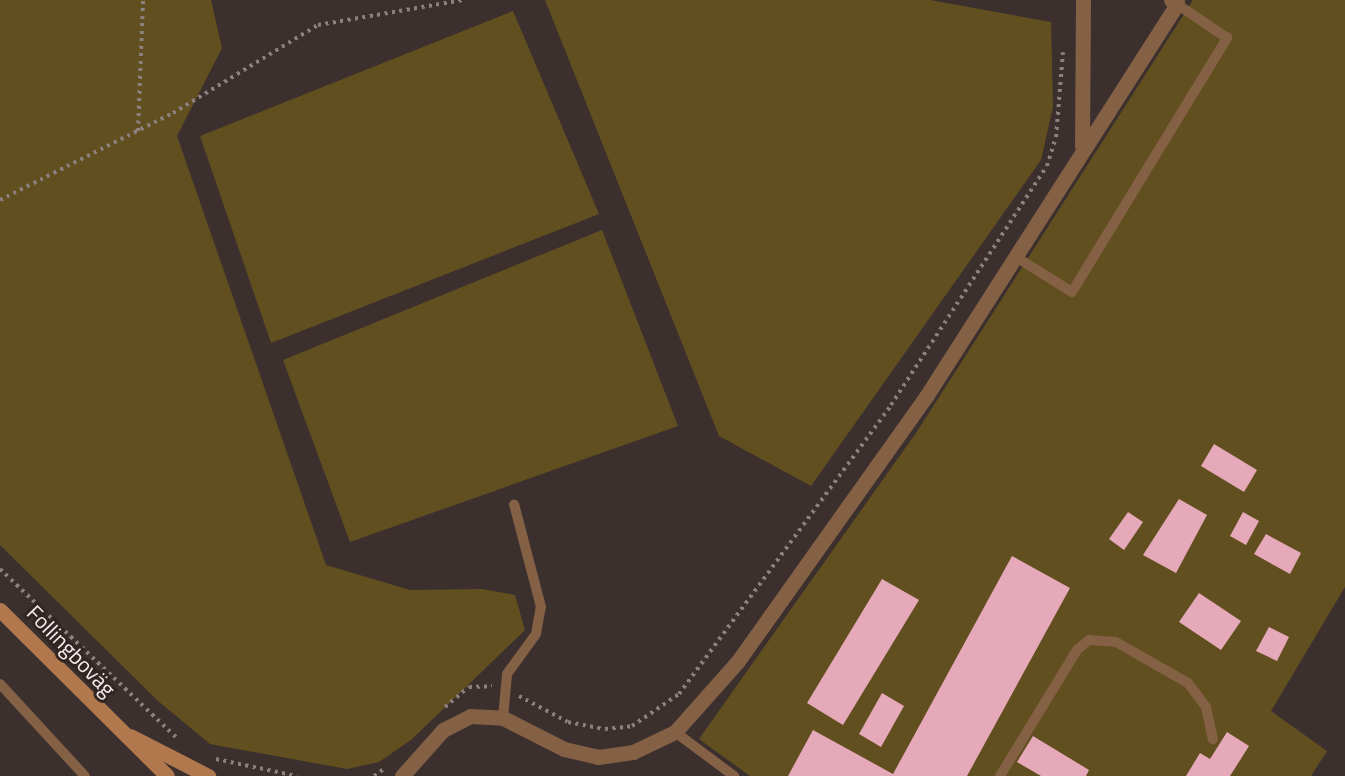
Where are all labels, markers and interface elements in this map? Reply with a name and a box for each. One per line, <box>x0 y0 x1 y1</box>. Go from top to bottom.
street label: Follingboväg <box>21 600 121 702</box>

